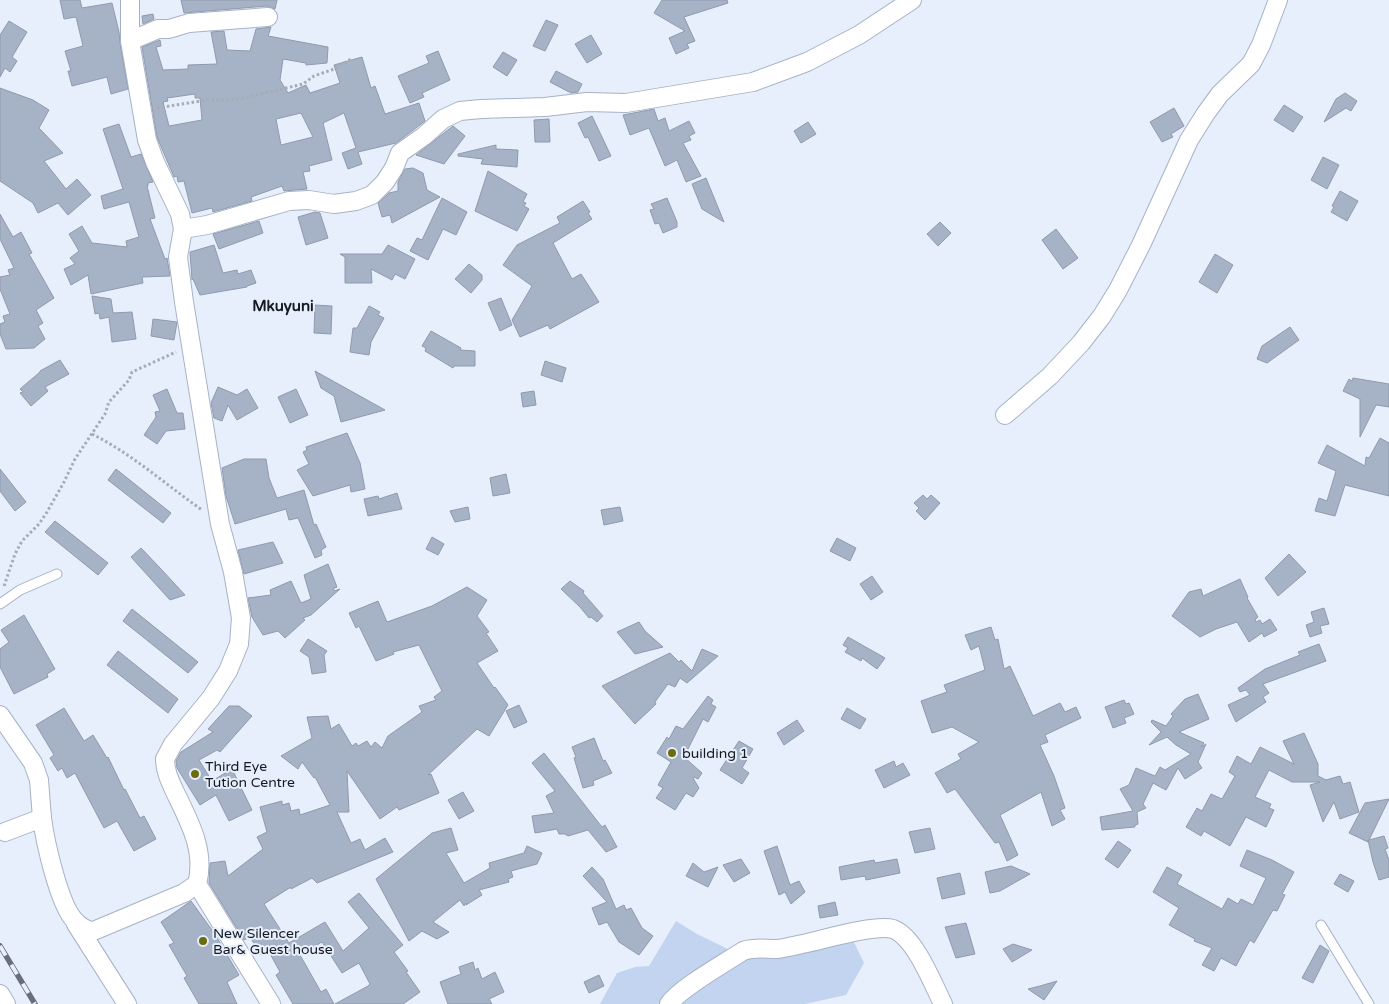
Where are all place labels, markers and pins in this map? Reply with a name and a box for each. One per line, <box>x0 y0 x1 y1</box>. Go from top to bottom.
place label: building 1 <box>682 745 748 762</box>
marker: building 1 <box>666 747 678 759</box>
place label: Third Eye Tution Centre <box>205 758 295 791</box>
marker: Third Eye Tution Centre <box>189 768 201 780</box>
place label: New Silencer Bar& Guest house <box>213 925 333 958</box>
marker: New Silencer Bar& Guest house <box>197 935 209 947</box>

